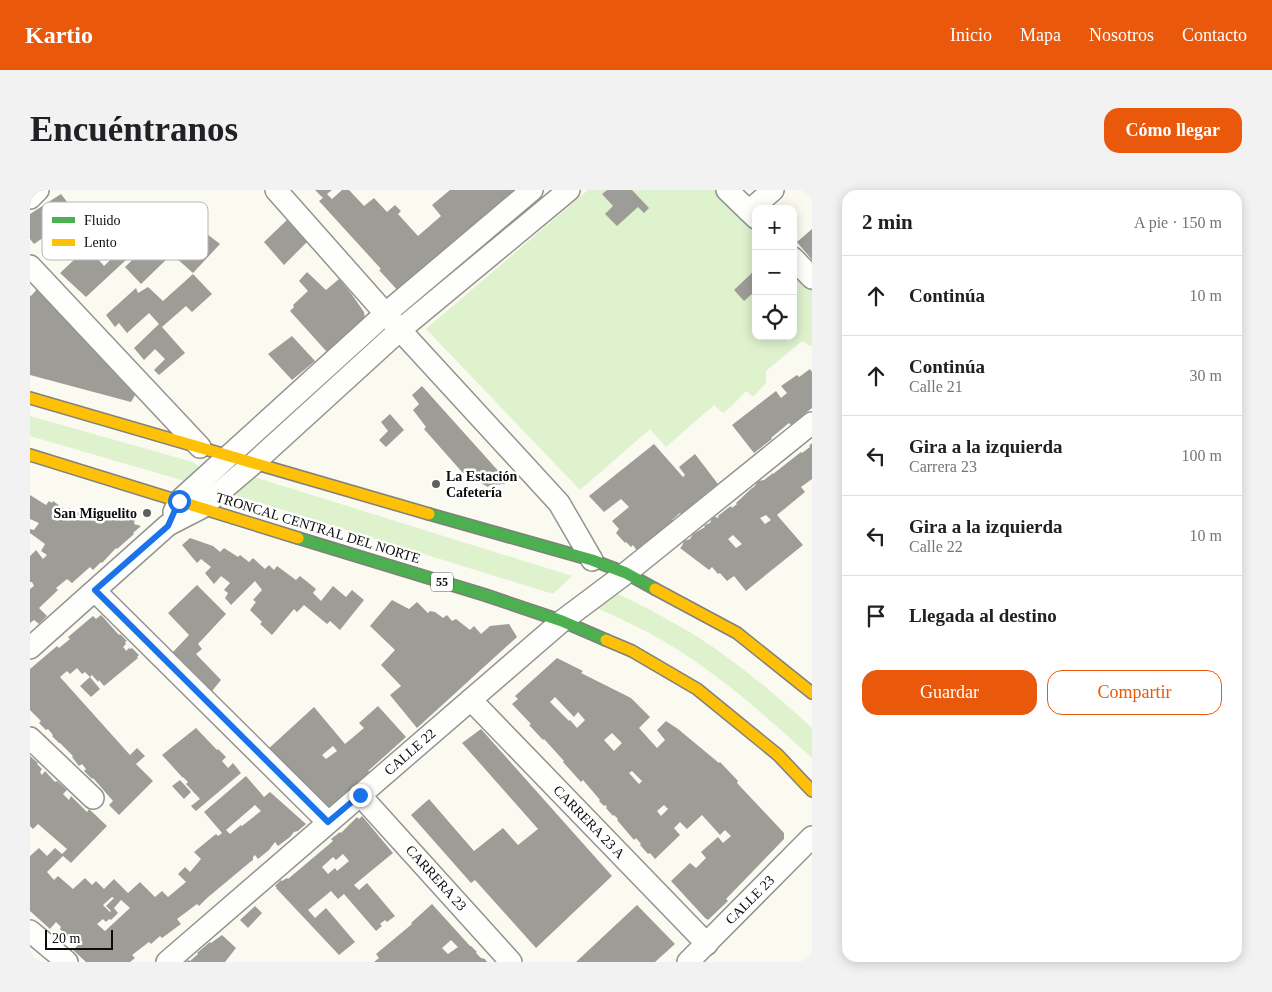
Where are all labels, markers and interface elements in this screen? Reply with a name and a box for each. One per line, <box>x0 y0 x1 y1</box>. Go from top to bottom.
text: Kartio <box>25 22 93 48</box>
text: Inicio <box>950 25 992 45</box>
text: Mapa <box>1020 25 1061 45</box>
text: Nosotros <box>1089 25 1154 45</box>
text: Contacto <box>1182 25 1247 45</box>
button: Cómo llegar <box>1104 108 1242 153</box>
text: Encuéntranos <box>30 110 238 149</box>
legend <box>42 202 208 260</box>
map controls <box>752 205 797 340</box>
button: + <box>752 205 797 250</box>
text: 2 min <box>862 210 913 234</box>
text: Fluido <box>84 213 121 228</box>
text: A pie · 150 m <box>1134 214 1222 231</box>
text: Lento <box>84 235 117 250</box>
button: − <box>752 250 797 295</box>
icon: ahead <box>862 282 890 310</box>
text: Continúa <box>909 285 985 306</box>
text: 10 m <box>1190 287 1222 304</box>
button: locate <box>752 295 797 340</box>
text: Continúa <box>909 356 985 377</box>
icon: ahead <box>862 362 890 390</box>
text: 30 m <box>1190 367 1222 384</box>
text: Calle 21 <box>909 378 963 395</box>
text: Gira a la izquierda <box>909 436 1063 457</box>
icon: left <box>862 442 890 470</box>
text: 100 m <box>1182 447 1222 464</box>
text: Carrera 23 <box>909 458 977 475</box>
place label: La Estación Cafetería <box>446 469 517 500</box>
marker: La Estación Cafetería <box>430 478 442 490</box>
route start <box>168 490 191 513</box>
street label: TRONCAL CENTRAL DEL NORTE <box>214 490 422 566</box>
place label: San Miguelito <box>53 506 137 521</box>
marker: San Miguelito <box>141 507 153 519</box>
text: Gira a la izquierda <box>909 516 1063 537</box>
icon: left <box>862 522 890 550</box>
text: 10 m <box>1190 527 1222 544</box>
text: Calle 22 <box>909 538 963 555</box>
road number: 55 <box>431 572 453 592</box>
icon: arrive <box>862 602 890 630</box>
text: Llegada al destino <box>909 605 1057 626</box>
button: Guardar <box>862 670 1037 715</box>
button: Compartir <box>1047 670 1222 715</box>
street label: CALLE 22 <box>381 726 439 778</box>
street label: CARRERA 23 A <box>550 782 628 862</box>
route end <box>349 784 372 807</box>
street label: CARRERA 23 <box>403 842 469 914</box>
street label: CALLE 23 <box>723 873 777 927</box>
scale bar <box>45 927 112 950</box>
text: 20 m <box>52 931 80 946</box>

